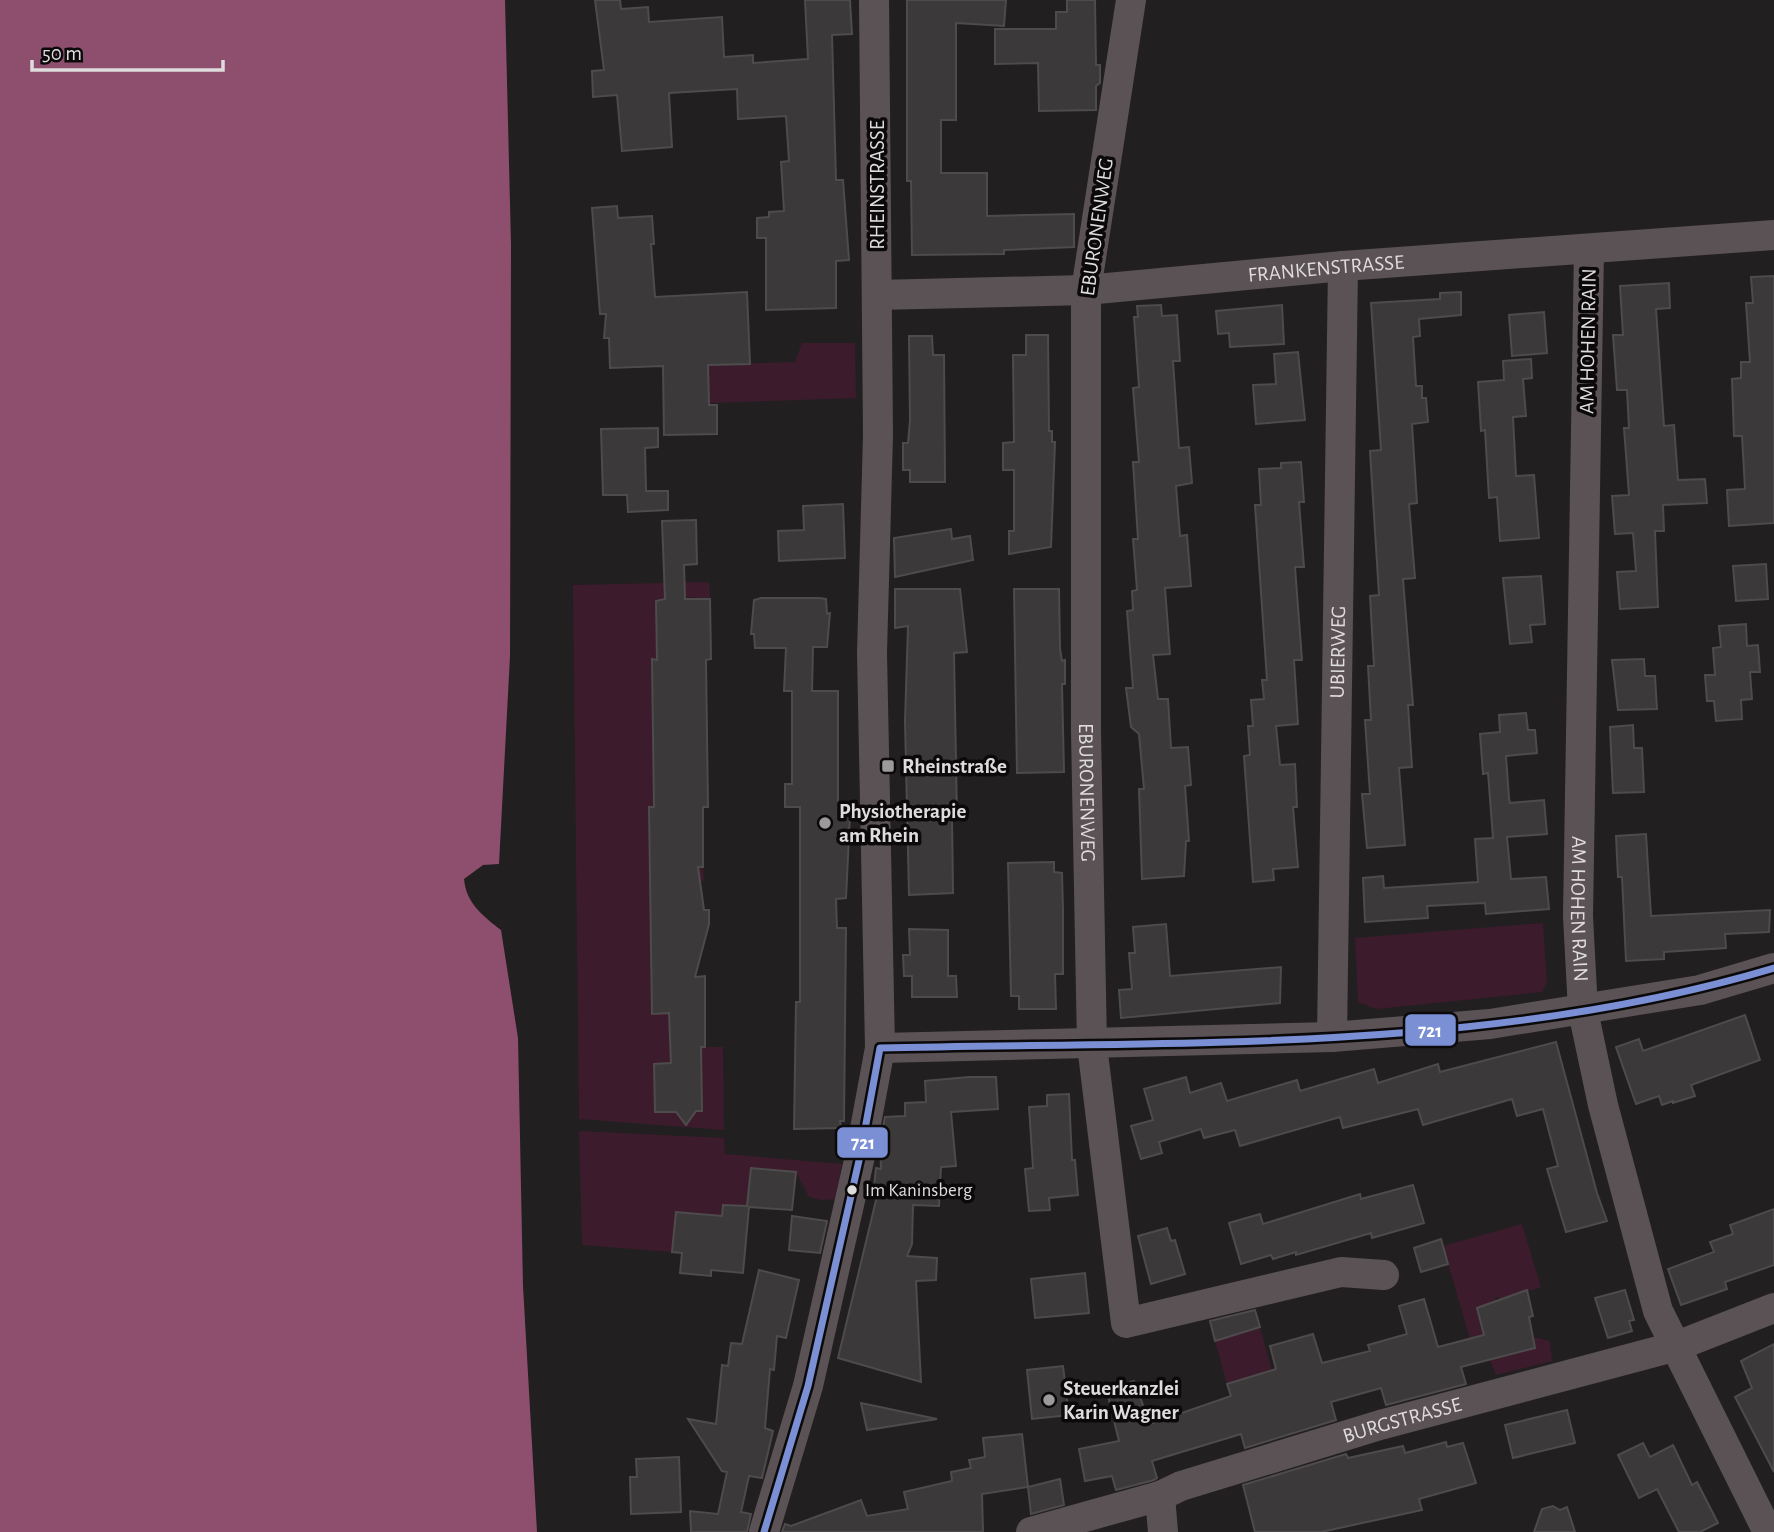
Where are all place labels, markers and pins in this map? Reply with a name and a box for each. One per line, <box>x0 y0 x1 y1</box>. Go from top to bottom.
place label: Rheinstraße <box>902 756 1007 777</box>
marker: Rheinstraße <box>880 758 896 774</box>
place label: Physiotherapie am Rhein <box>839 801 967 846</box>
marker: Physiotherapie am Rhein <box>817 815 833 831</box>
place label: Im Kaninsberg <box>865 1181 973 1200</box>
marker: Im Kaninsberg <box>845 1183 859 1197</box>
place label: Steuerkanzlei Karin Wagner <box>1063 1378 1179 1423</box>
marker: Steuerkanzlei Karin Wagner <box>1041 1392 1057 1408</box>

